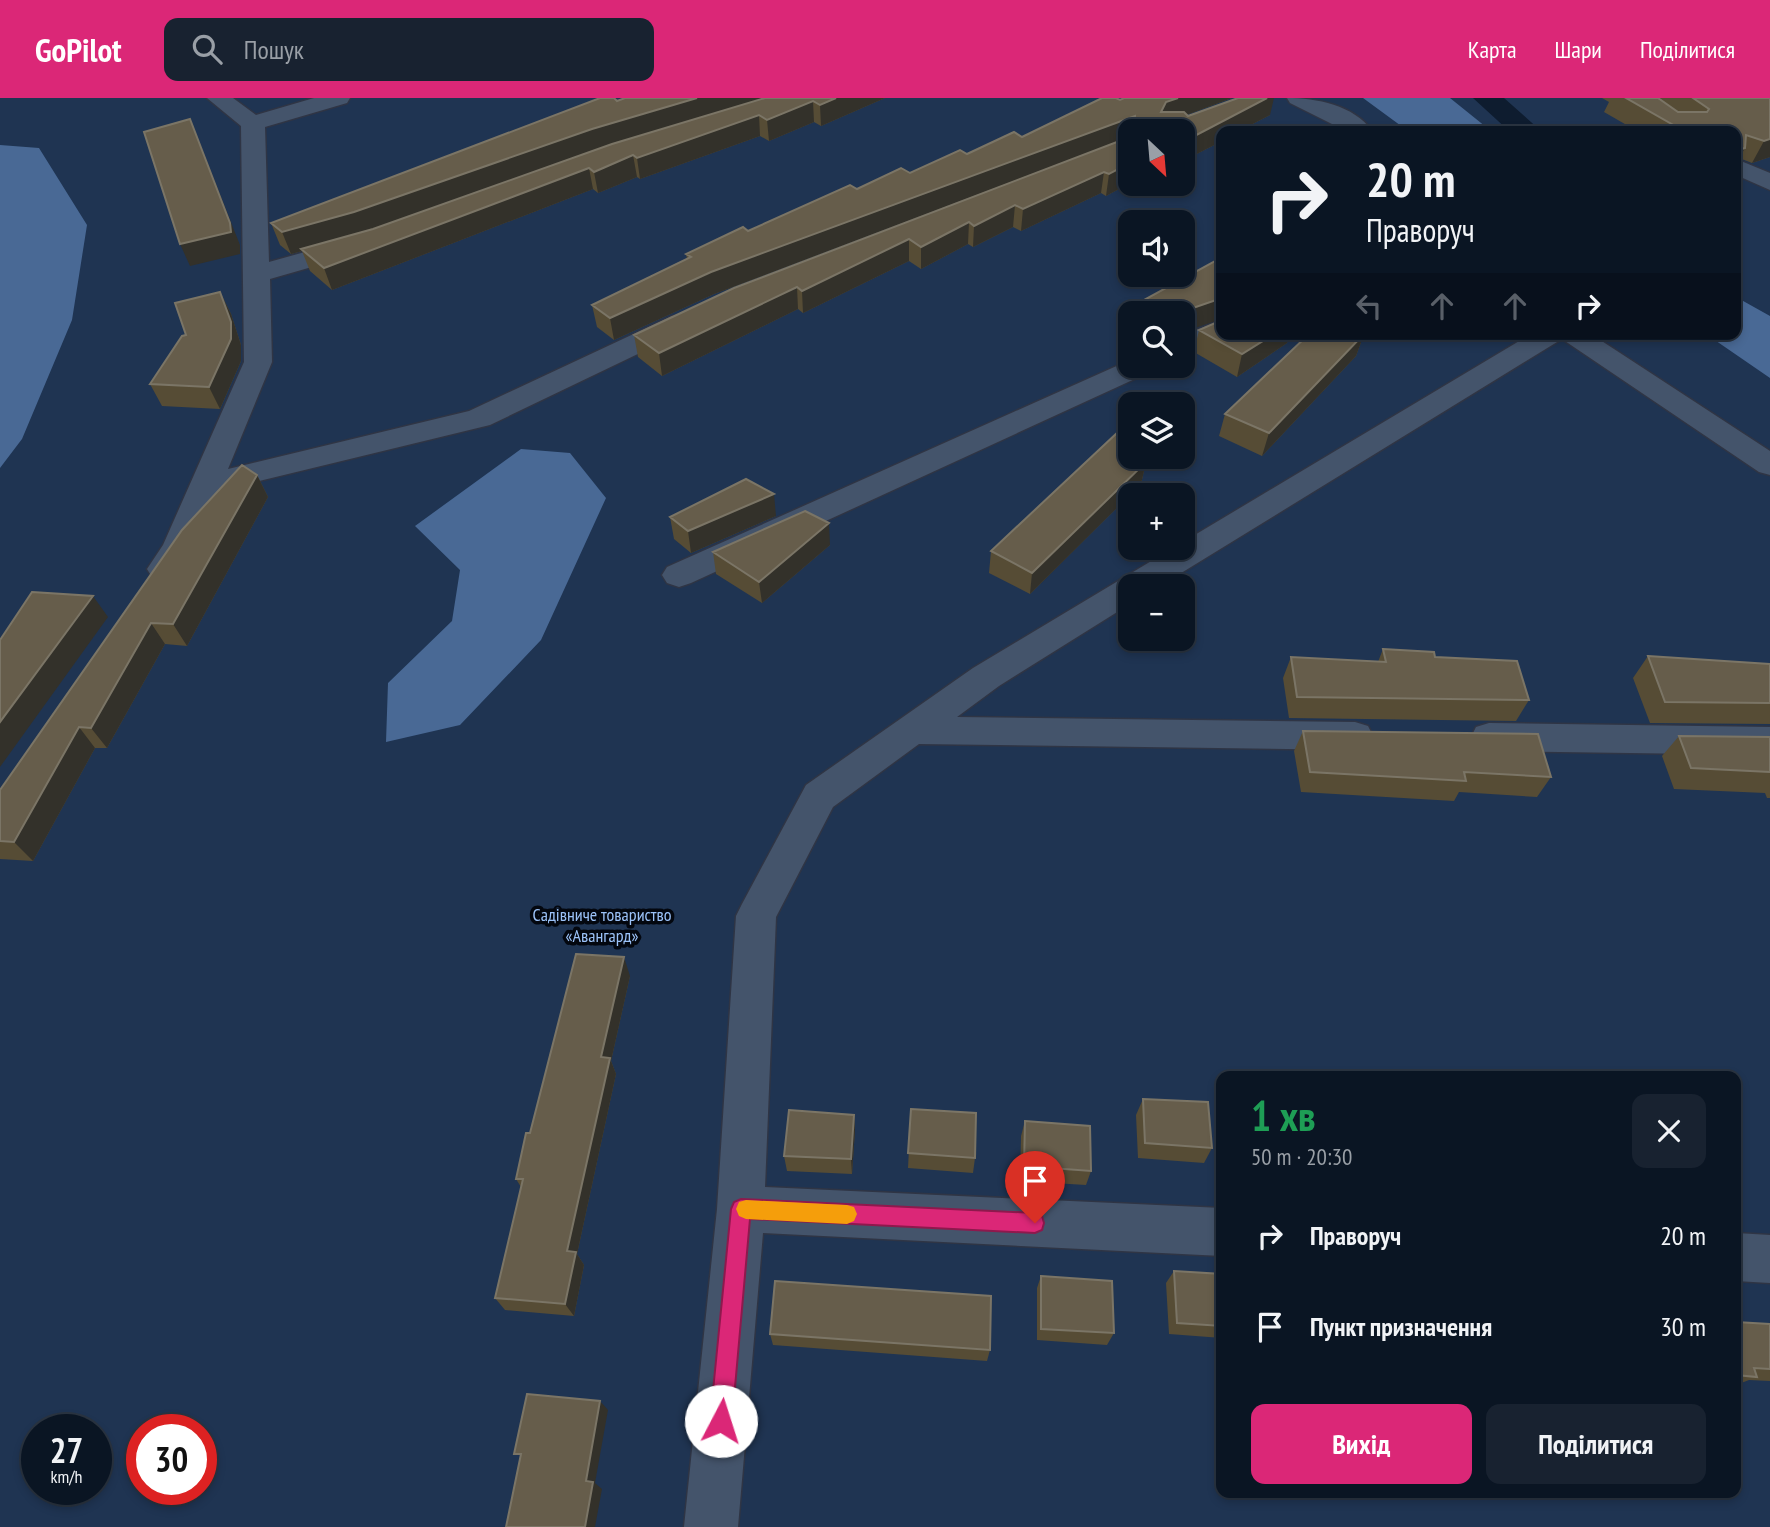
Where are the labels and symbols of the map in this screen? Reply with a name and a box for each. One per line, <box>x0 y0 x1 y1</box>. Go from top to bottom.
north arrow <box>1118 119 1195 196</box>
park label: Садівниче товариство «Авангард» <box>532 903 672 947</box>
pin <box>1005 1151 1065 1223</box>
position arrow <box>684 1384 758 1458</box>
speed limit sign: 30 <box>126 1414 217 1505</box>

